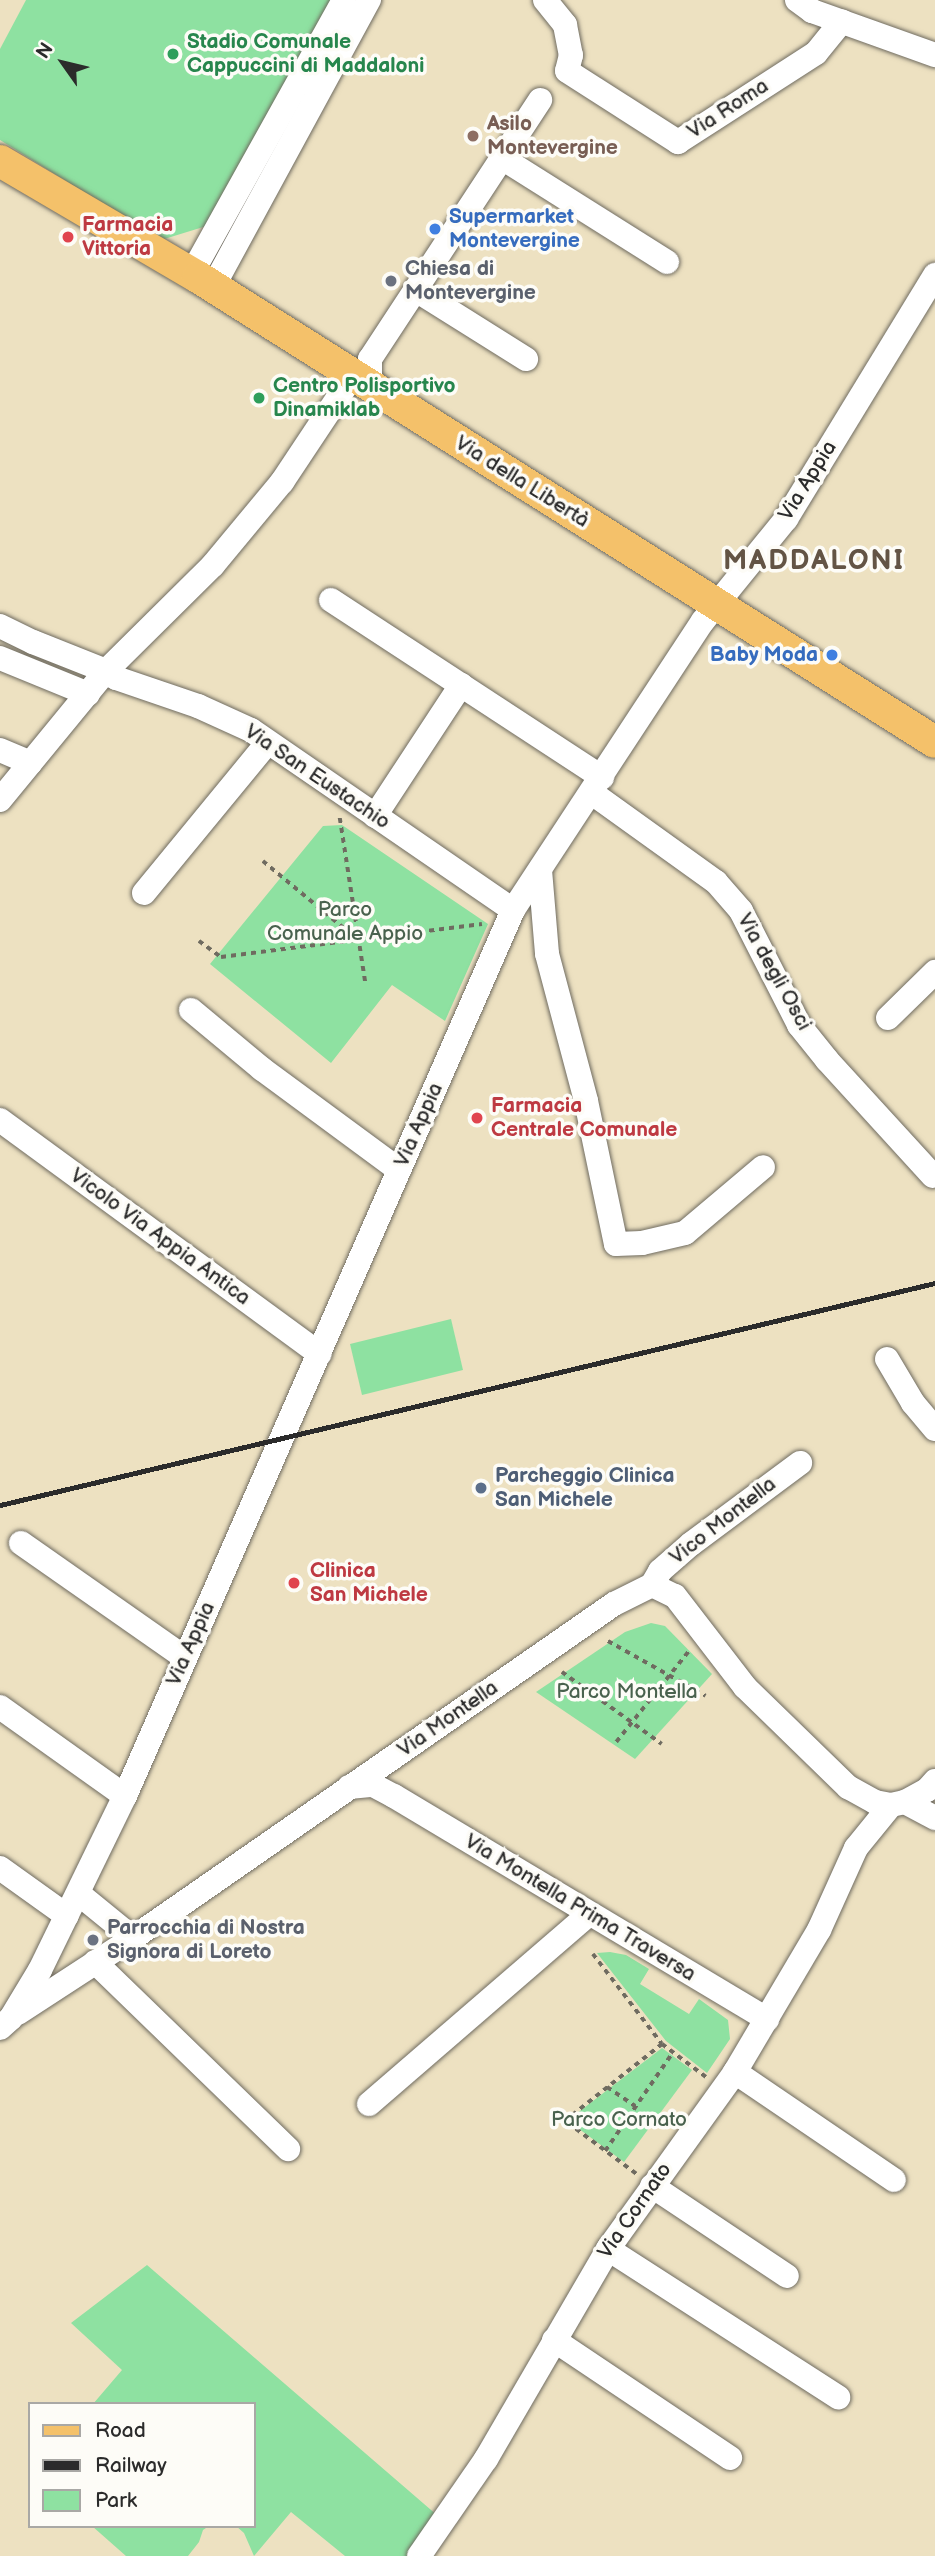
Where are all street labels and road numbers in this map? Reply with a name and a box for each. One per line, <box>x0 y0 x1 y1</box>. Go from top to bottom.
street label: Via Roma <box>683 73 773 145</box>
street label: Via della Libertà <box>450 431 594 533</box>
street label: Via Appia <box>774 436 842 526</box>
street label: Via San Eustachio <box>239 719 395 835</box>
street label: Via degli Osci <box>732 909 816 1035</box>
street label: Via Appia <box>389 1079 449 1171</box>
street label: Vicolo Via Appia Antica <box>65 1163 255 1311</box>
street label: Vico Montella <box>665 1472 781 1570</box>
street label: Via Appia <box>161 1598 221 1690</box>
street label: Via Montella <box>393 1675 503 1763</box>
street label: Via Montella Prima Traversa <box>460 1829 700 1987</box>
street label: Via Cornato <box>593 2158 677 2264</box>

